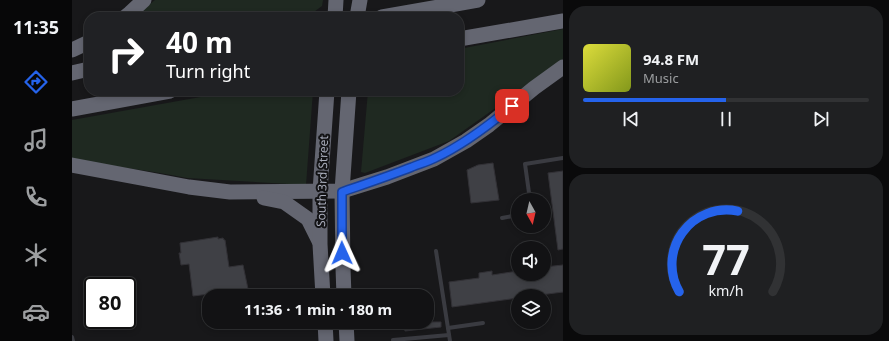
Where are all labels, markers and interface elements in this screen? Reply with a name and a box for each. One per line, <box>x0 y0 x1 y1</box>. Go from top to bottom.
text: 11:35 <box>13 15 59 39</box>
text: 40 m <box>166 23 233 61</box>
icon: right <box>100 28 152 80</box>
text: 94.8 FM <box>643 49 699 69</box>
text: Turn right <box>166 59 250 83</box>
icon: directions <box>22 68 50 96</box>
text: Music <box>643 69 679 87</box>
pin <box>495 89 529 123</box>
icon: arrive <box>501 95 523 117</box>
icon: previous <box>620 108 642 130</box>
icon: pause <box>715 108 737 130</box>
icon: next <box>810 108 832 130</box>
icon: music <box>22 126 50 154</box>
street label: South 3rd Street <box>312 134 332 227</box>
icon: phone <box>22 183 50 211</box>
north arrow <box>511 193 551 233</box>
map controls <box>511 193 551 329</box>
text: 77 <box>702 231 750 287</box>
position arrow <box>321 232 363 274</box>
icon: climate <box>22 241 50 269</box>
button: sound <box>511 241 551 281</box>
speed limit sign: 80 <box>84 277 136 329</box>
text: km/h <box>708 281 744 300</box>
button: layers <box>511 289 551 329</box>
icon: car <box>22 298 50 326</box>
text: 11:36 · 1 min · 180 m <box>244 299 392 319</box>

